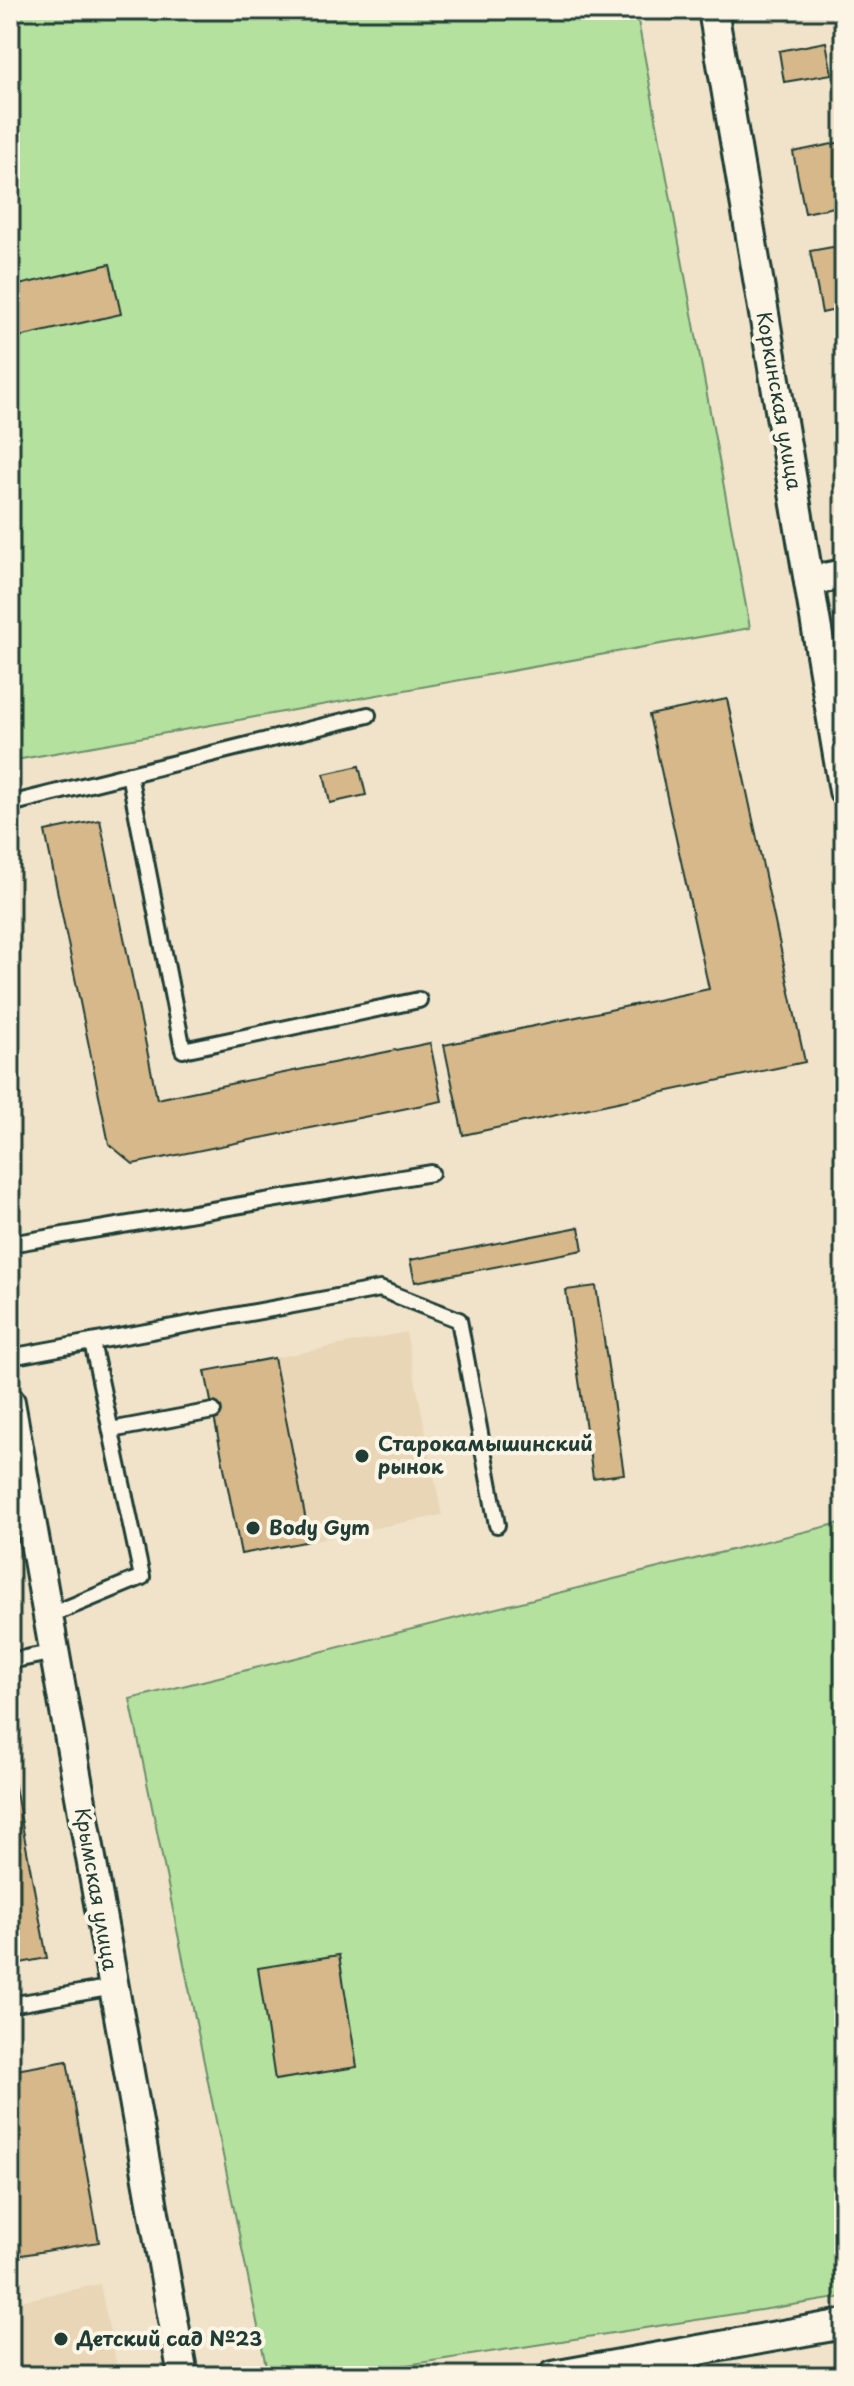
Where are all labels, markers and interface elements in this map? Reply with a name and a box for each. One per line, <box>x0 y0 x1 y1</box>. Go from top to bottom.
street label: Коркинская улица <box>750 309 811 493</box>
place label: Старокамышинский рынок <box>378 1428 593 1481</box>
marker: Старокамышинский рынок <box>353 1447 371 1465</box>
place label: Body Gym <box>269 1512 370 1542</box>
marker: Body Gym <box>244 1519 262 1537</box>
street label: Крымская улица <box>68 1805 126 1973</box>
place label: Детский сад №23 <box>76 2323 262 2353</box>
marker: Детский сад №23 <box>52 2330 70 2348</box>

